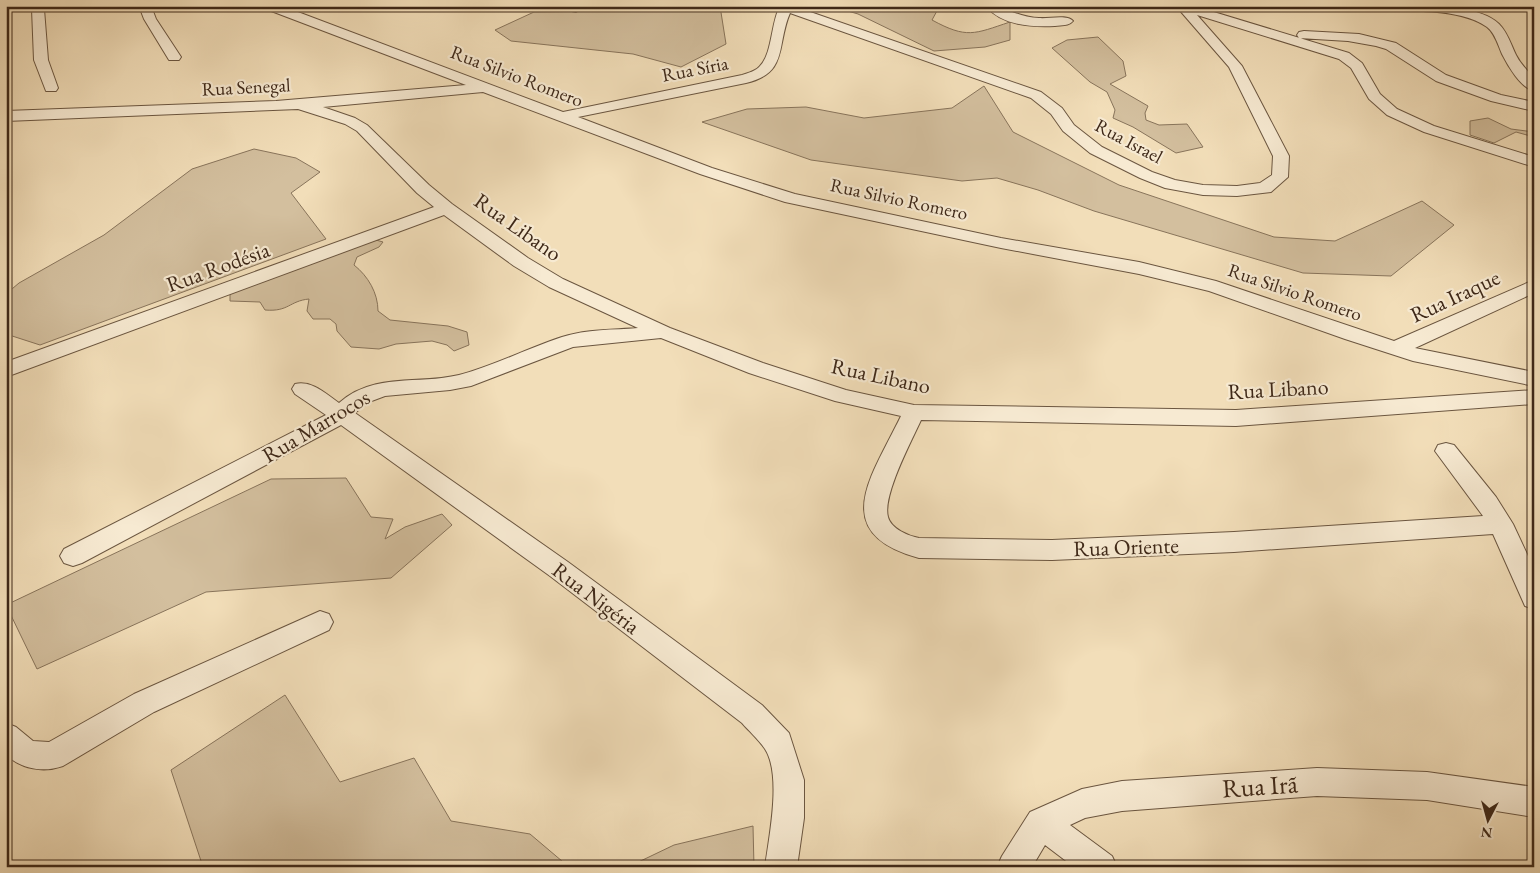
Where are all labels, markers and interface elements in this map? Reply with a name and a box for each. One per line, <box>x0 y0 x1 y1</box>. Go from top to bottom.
street label: Rua Silvio Romero <box>447 39 587 113</box>
street label: Rua Síria <box>660 50 731 88</box>
street label: Rua Senegal <box>201 72 292 102</box>
street label: Rua Israel <box>1091 113 1168 169</box>
street label: Rua Silvio Romero <box>828 172 970 226</box>
street label: Rua Libano <box>468 186 568 268</box>
street label: Rua Rodésia <box>162 235 274 299</box>
street label: Rua Silvio Romero <box>1225 257 1365 327</box>
street label: Rua Iraque <box>1405 262 1505 329</box>
street label: Rua Libano <box>829 351 933 401</box>
street label: Rua Libano <box>1227 372 1329 406</box>
street label: Rua Marrocos <box>257 382 375 470</box>
street label: Rua Oriente <box>1073 531 1180 563</box>
street label: Rua Nigéria <box>546 555 646 641</box>
street label: Rua Irã <box>1221 766 1300 806</box>
north arrow <box>1462 796 1512 846</box>
text: N <box>1479 823 1493 842</box>

